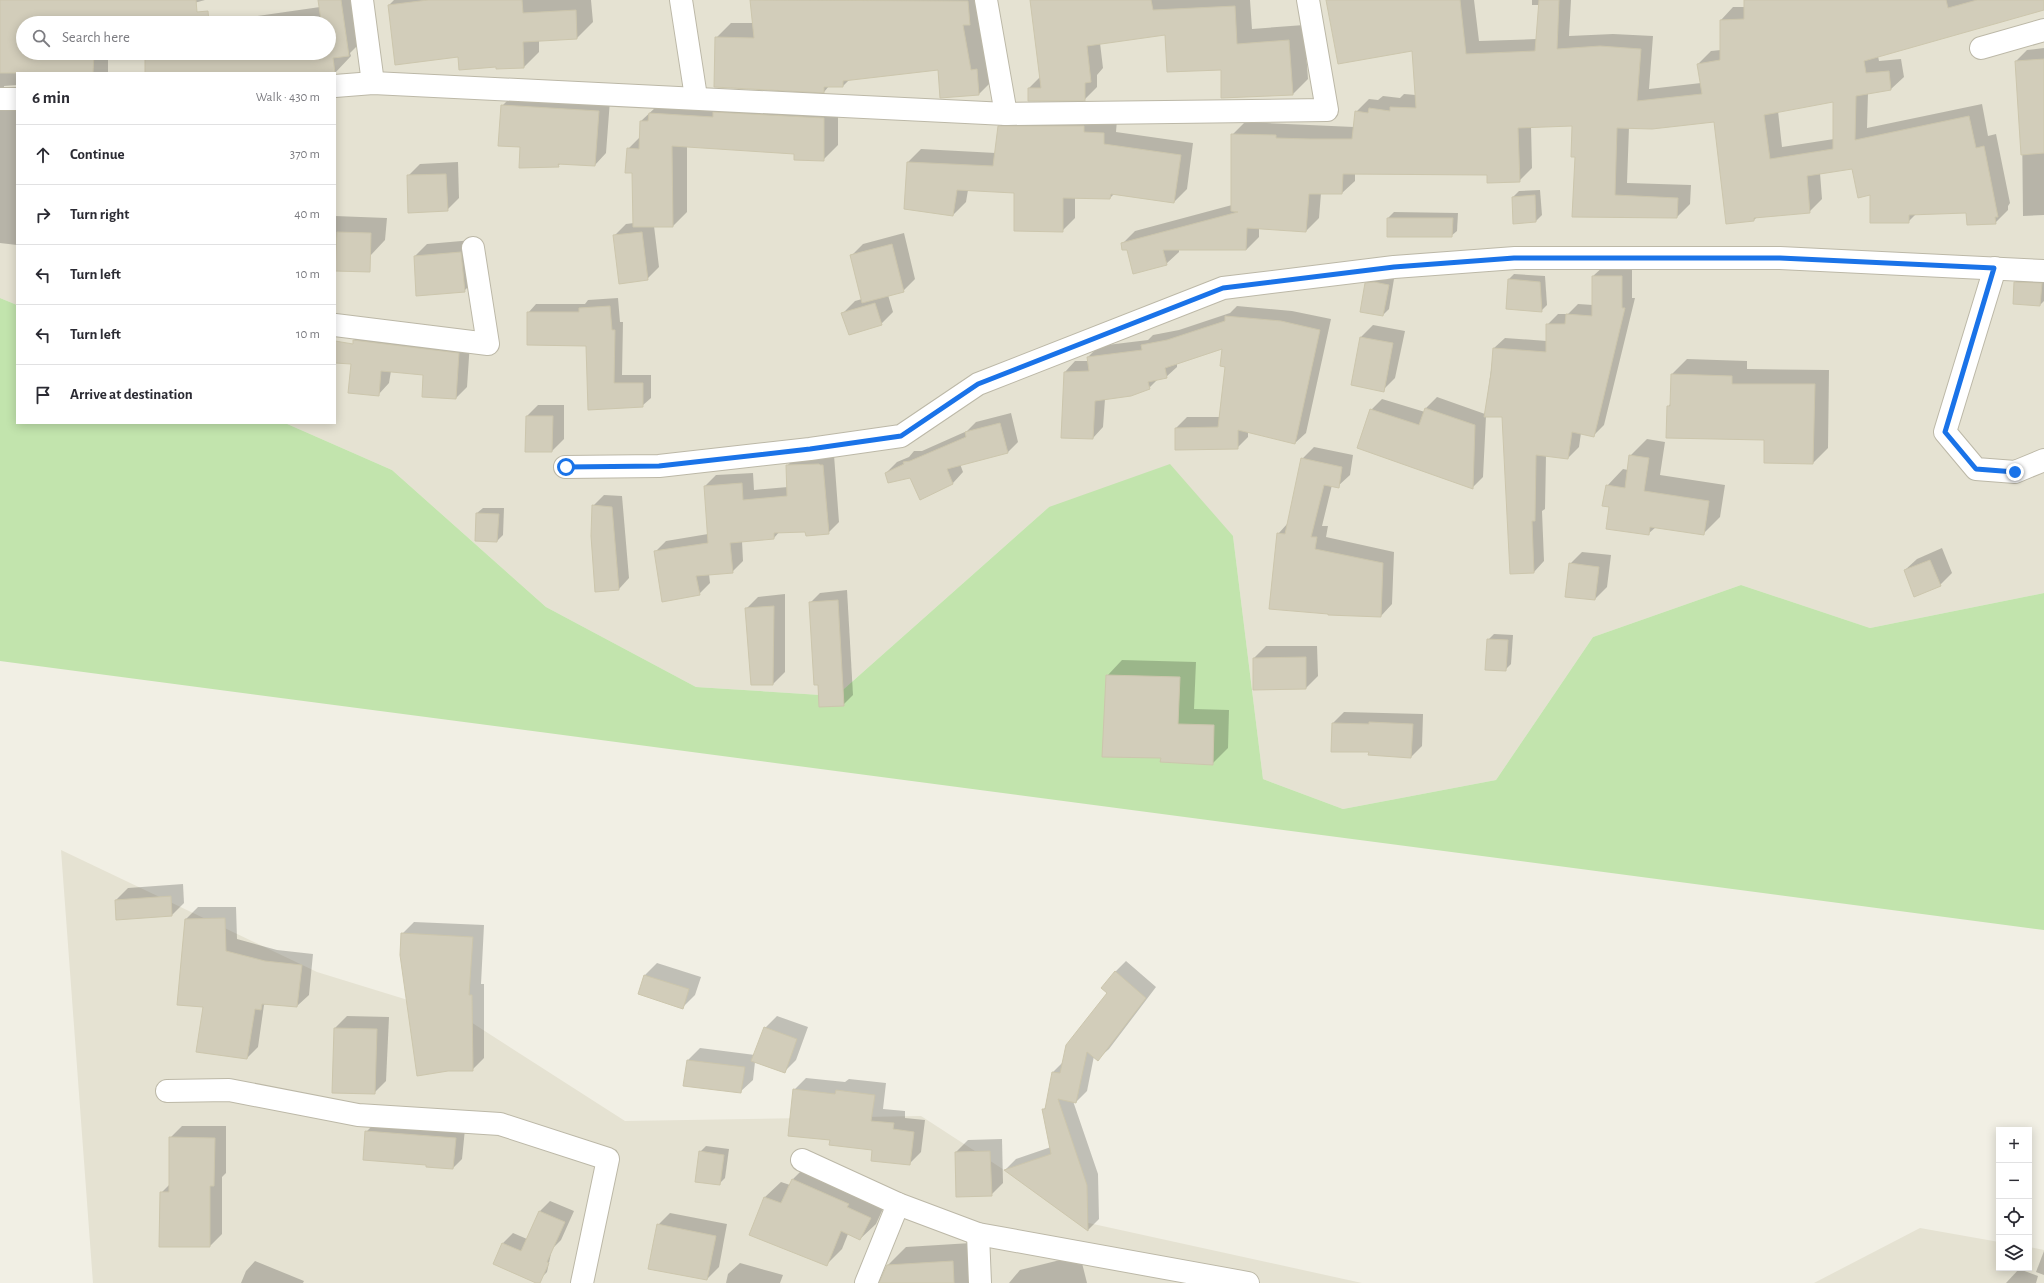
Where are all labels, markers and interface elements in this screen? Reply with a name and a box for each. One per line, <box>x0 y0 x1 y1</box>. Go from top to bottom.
search box <box>16 16 336 60</box>
icon: search <box>30 27 52 49</box>
text: Search here <box>62 30 130 45</box>
text: 6 min <box>32 89 70 106</box>
text: Walk · 430 m <box>256 91 320 104</box>
icon: ahead <box>32 144 54 166</box>
text: Continue <box>70 147 125 162</box>
text: 370 m <box>290 148 320 161</box>
icon: right <box>32 204 54 226</box>
text: Turn right <box>70 207 129 222</box>
text: 40 m <box>294 208 320 221</box>
icon: left <box>32 264 54 286</box>
text: Turn left <box>70 267 121 282</box>
text: 10 m <box>296 268 320 281</box>
icon: left <box>32 324 54 346</box>
text: Turn left <box>70 327 121 342</box>
text: 10 m <box>296 328 320 341</box>
icon: arrive <box>32 384 54 406</box>
text: Arrive at destination <box>70 387 193 402</box>
route start <box>557 458 575 476</box>
route end <box>2006 463 2024 481</box>
map controls <box>1996 1127 2032 1271</box>
button: + <box>1996 1127 2032 1163</box>
button: − <box>1996 1163 2032 1199</box>
button: locate <box>1996 1199 2032 1235</box>
button: layers <box>1996 1235 2032 1271</box>

